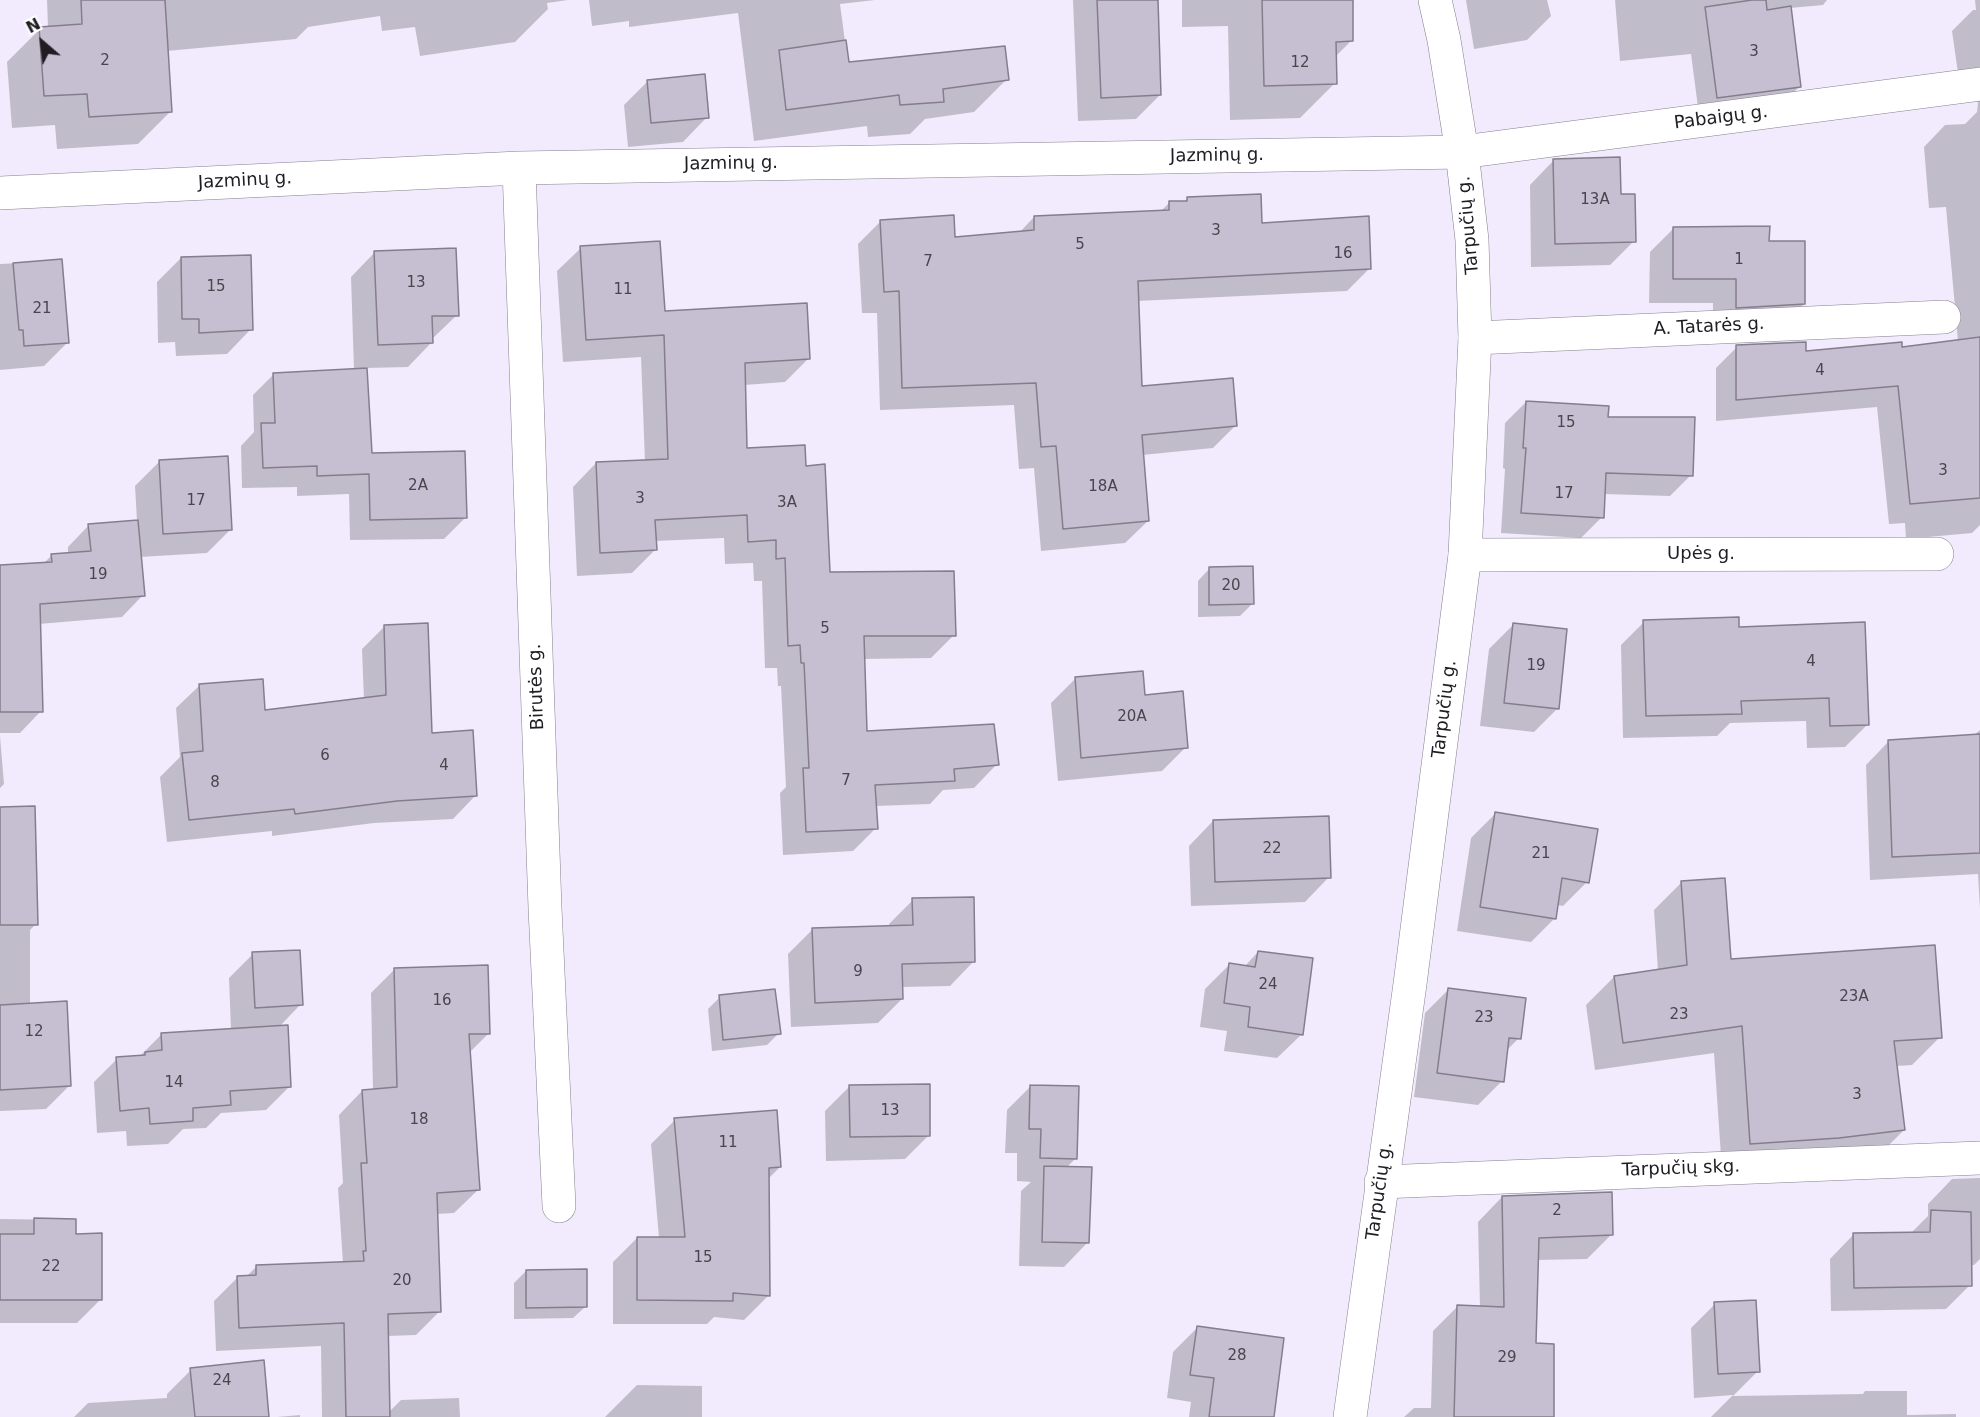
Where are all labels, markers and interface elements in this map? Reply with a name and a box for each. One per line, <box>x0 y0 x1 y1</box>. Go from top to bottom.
north arrow <box>12 12 72 72</box>
text: N <box>23 14 44 37</box>
house number: 3 <box>1749 43 1759 61</box>
house number: 2 <box>100 52 110 70</box>
house number: 12 <box>1290 54 1310 72</box>
street label: Pabaigų g. <box>1673 102 1769 134</box>
street label: Jazminų g. <box>1170 144 1264 168</box>
street label: Jazminų g. <box>684 152 778 176</box>
street label: Jazminų g. <box>197 168 293 194</box>
street label: Tarpučių g. <box>1454 175 1484 275</box>
house number: 13A <box>1580 191 1610 209</box>
house number: 3 <box>1211 222 1221 240</box>
house number: 5 <box>1075 236 1085 254</box>
house number: 16 <box>1333 245 1353 263</box>
house number: 1 <box>1734 251 1744 269</box>
house number: 7 <box>923 253 933 271</box>
house number: 13 <box>406 274 426 292</box>
house number: 15 <box>206 278 226 296</box>
house number: 11 <box>613 281 633 299</box>
house number: 21 <box>32 300 52 318</box>
street label: A. Tatarės g. <box>1653 313 1765 341</box>
house number: 4 <box>1815 362 1825 380</box>
house number: 15 <box>1556 414 1576 432</box>
house number: 3 <box>1938 462 1948 480</box>
house number: 2A <box>408 477 428 495</box>
house number: 18A <box>1088 478 1118 496</box>
house number: 17 <box>1554 485 1574 503</box>
house number: 3 <box>635 490 645 508</box>
house number: 17 <box>186 492 206 510</box>
house number: 3A <box>777 494 797 512</box>
street label: Upės g. <box>1667 543 1735 565</box>
house number: 19 <box>88 566 108 584</box>
house number: 20 <box>1221 577 1241 595</box>
house number: 5 <box>820 620 830 638</box>
street label: Birutės g. <box>525 643 549 731</box>
house number: 4 <box>1806 653 1816 671</box>
house number: 19 <box>1526 657 1546 675</box>
street label: Tarpučių g. <box>1428 659 1462 759</box>
house number: 20A <box>1117 708 1147 726</box>
house number: 6 <box>320 747 330 765</box>
house number: 4 <box>439 757 449 775</box>
house number: 7 <box>841 772 851 790</box>
house number: 8 <box>210 774 220 792</box>
house number: 22 <box>1262 840 1282 858</box>
house number: 21 <box>1531 845 1551 863</box>
house number: 9 <box>853 963 863 981</box>
house number: 24 <box>1258 976 1278 994</box>
house number: 23A <box>1839 988 1869 1006</box>
house number: 16 <box>432 992 452 1010</box>
house number: 23 <box>1669 1006 1689 1024</box>
house number: 23 <box>1474 1009 1494 1027</box>
house number: 12 <box>24 1023 44 1041</box>
house number: 14 <box>164 1074 184 1092</box>
house number: 3 <box>1852 1086 1862 1104</box>
house number: 13 <box>880 1102 900 1120</box>
house number: 18 <box>409 1111 429 1129</box>
house number: 11 <box>718 1134 738 1152</box>
street label: Tarpučių g. <box>1362 1141 1398 1241</box>
street label: Tarpučių skg. <box>1622 1156 1740 1182</box>
house number: 2 <box>1552 1202 1562 1220</box>
house number: 15 <box>693 1249 713 1267</box>
house number: 22 <box>41 1258 61 1276</box>
house number: 20 <box>392 1272 412 1290</box>
house number: 28 <box>1227 1347 1247 1365</box>
house number: 29 <box>1497 1349 1517 1367</box>
house number: 24 <box>212 1372 232 1390</box>

